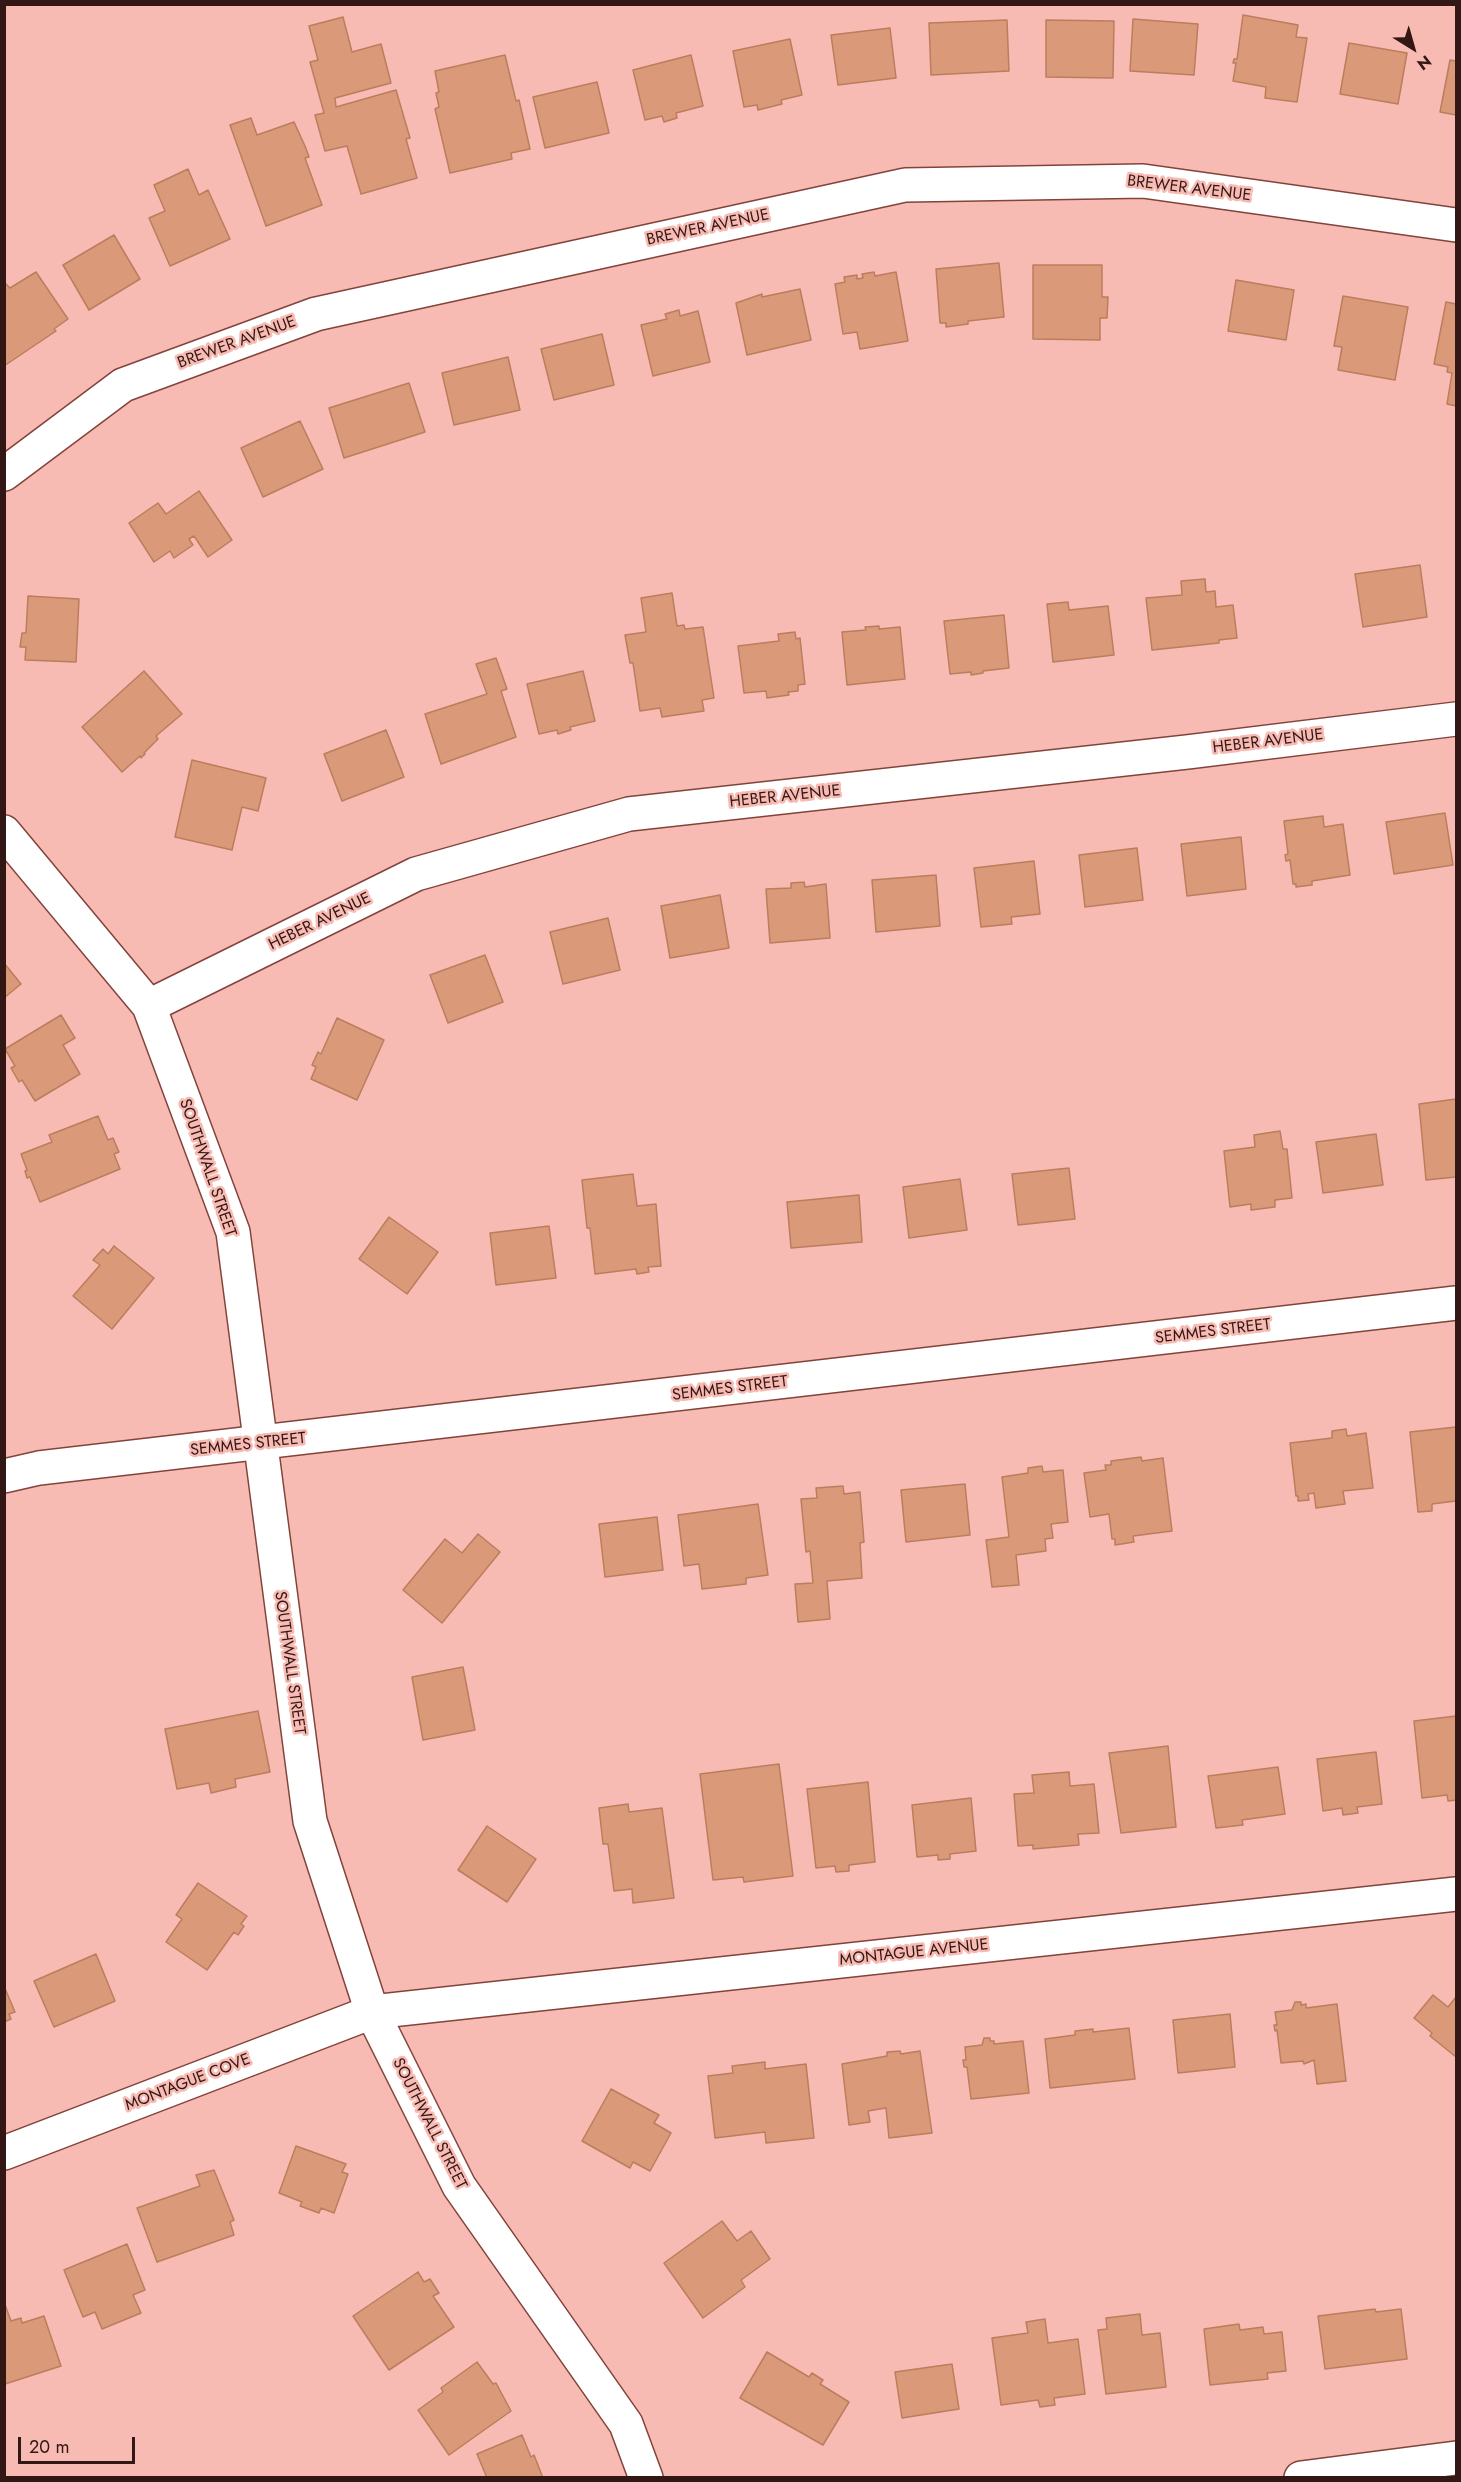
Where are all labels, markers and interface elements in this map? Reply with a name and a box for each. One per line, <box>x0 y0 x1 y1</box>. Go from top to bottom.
north arrow <box>1383 18 1443 78</box>
text: N <box>1412 50 1436 76</box>
street label: BREWER AVENUE <box>1126 172 1252 206</box>
street label: BREWER AVENUE <box>645 206 771 250</box>
street label: BREWER AVENUE <box>175 313 299 373</box>
street label: HEBER AVENUE <box>1212 726 1324 758</box>
street label: HEBER AVENUE <box>729 782 841 812</box>
street label: HEBER AVENUE <box>266 889 374 955</box>
street label: SOUTHWALL STREET <box>174 1097 240 1239</box>
street label: SEMMES STREET <box>1154 1315 1272 1349</box>
street label: SEMMES STREET <box>671 1372 789 1406</box>
street label: SEMMES STREET <box>189 1429 307 1461</box>
street label: SOUTHWALL STREET <box>269 1590 309 1736</box>
street label: MONTAGUE AVENUE <box>839 1936 989 1970</box>
street label: MONTAGUE COVE <box>123 2050 253 2116</box>
street label: SOUTHWALL STREET <box>388 2055 470 2193</box>
scale bar <box>21 2425 138 2463</box>
text: 20 m <box>29 2434 69 2460</box>

